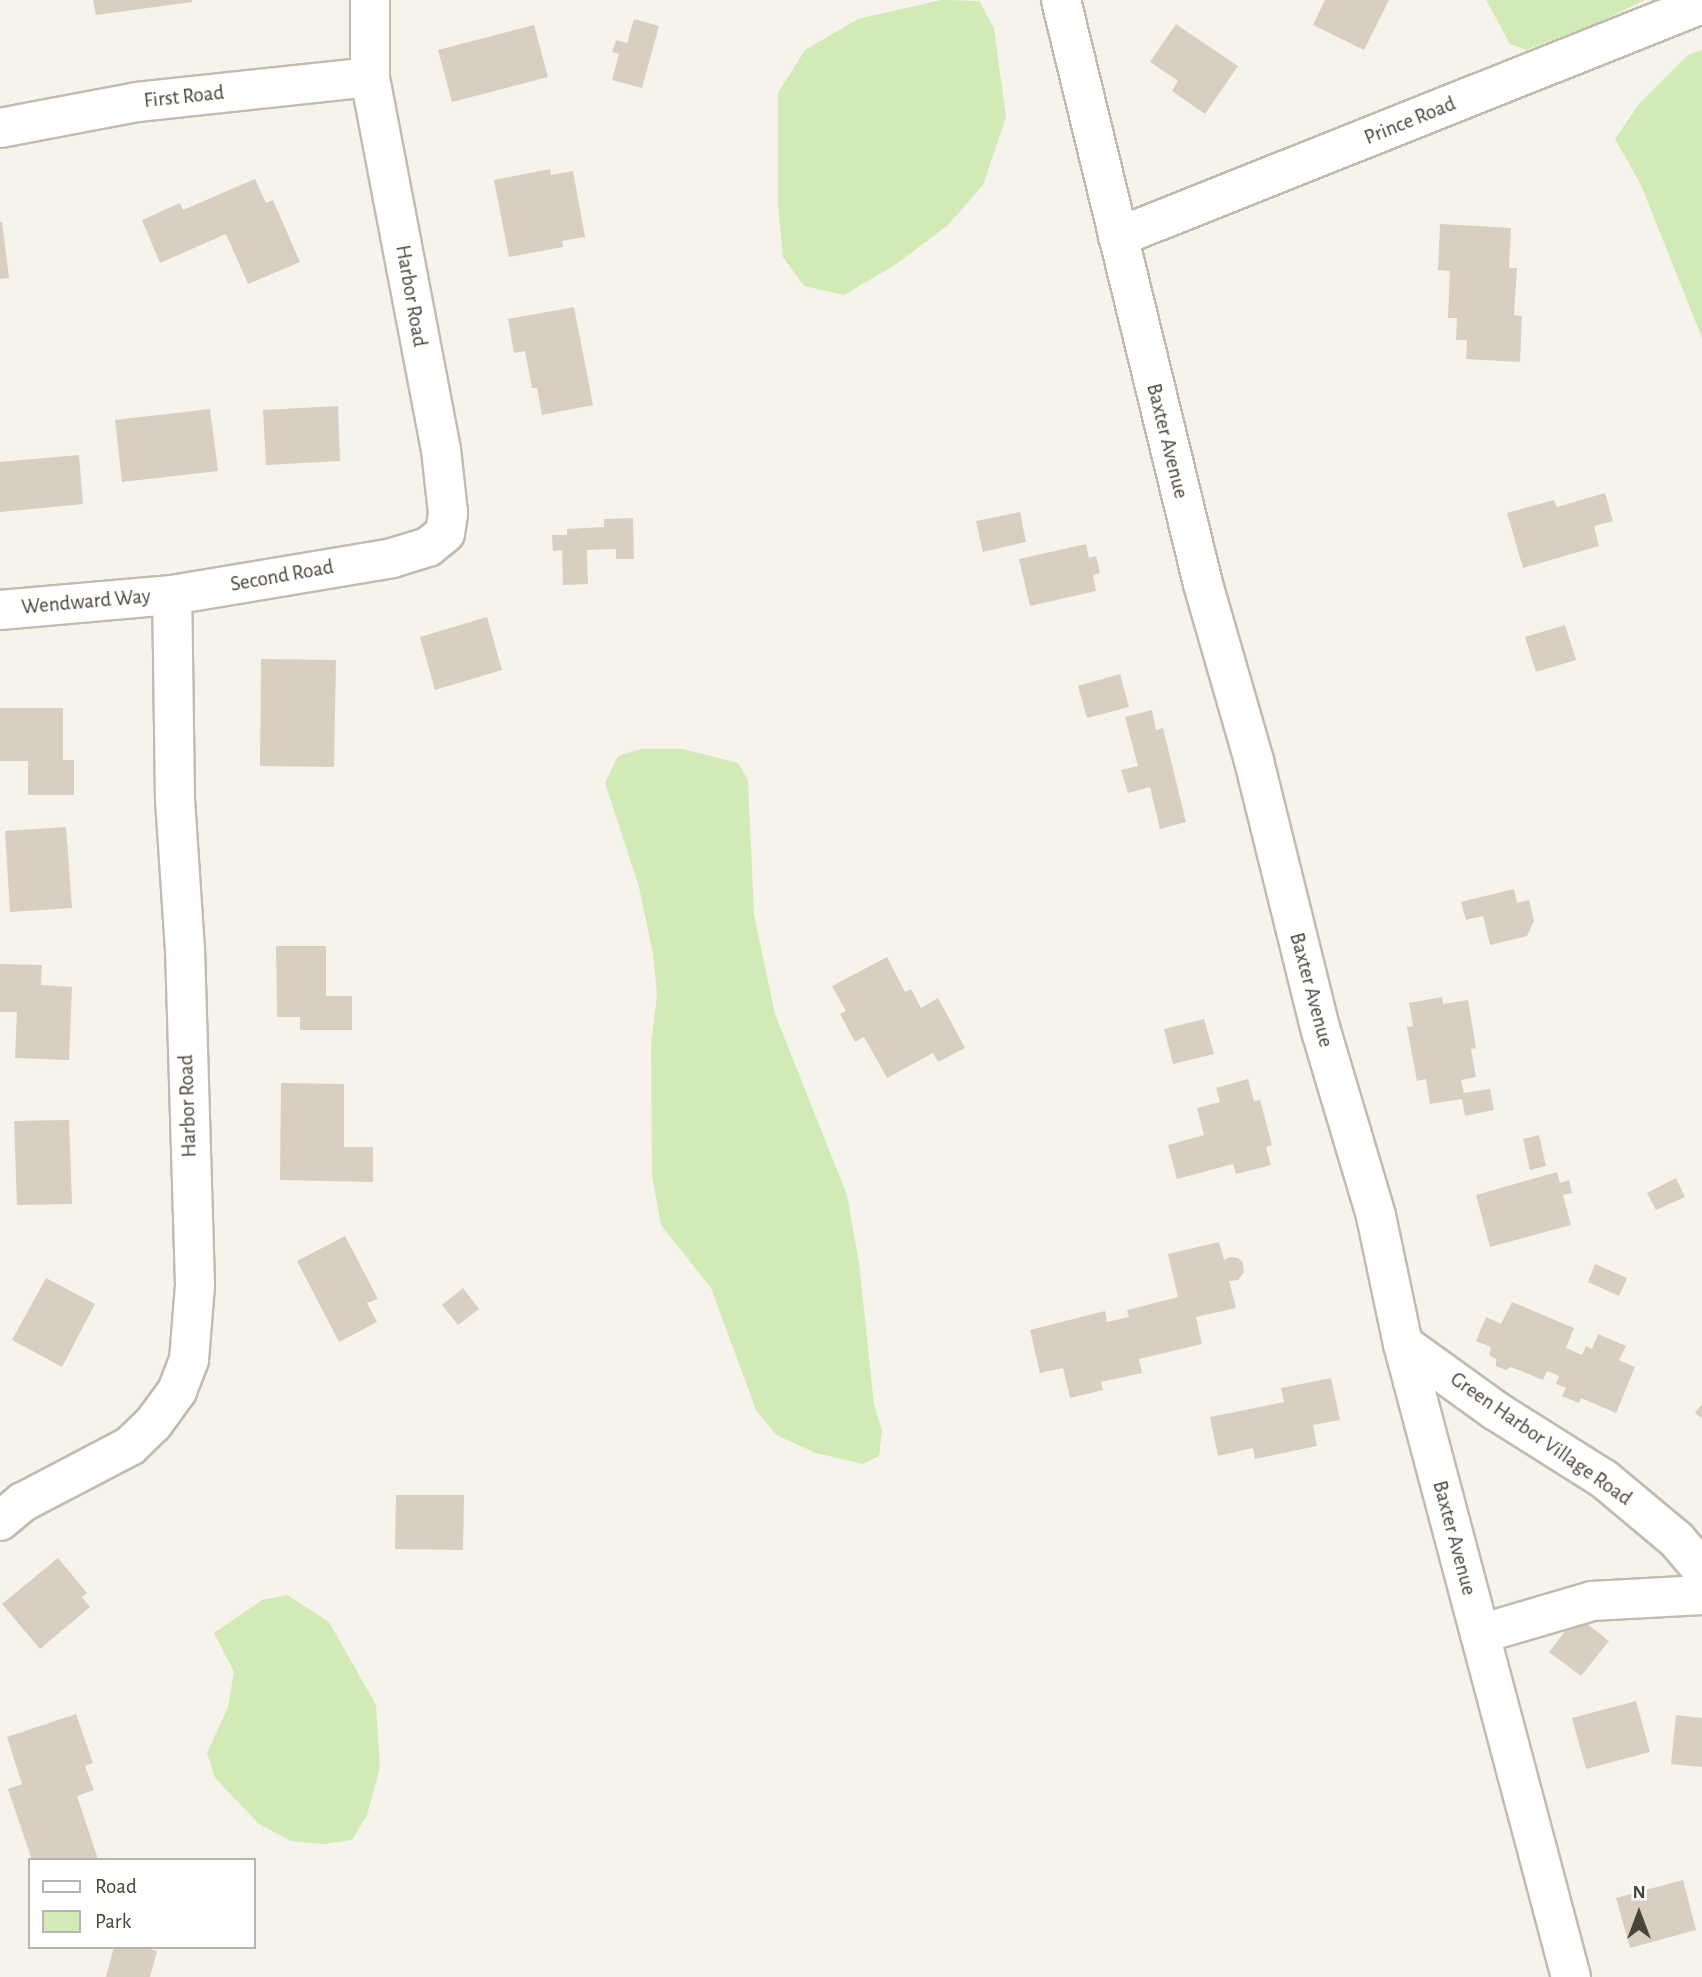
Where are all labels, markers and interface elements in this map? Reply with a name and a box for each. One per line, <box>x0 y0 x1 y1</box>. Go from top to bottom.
street label: First Road <box>143 80 225 114</box>
street label: Prince Road <box>1361 91 1459 151</box>
street label: Harbor Road <box>390 243 432 349</box>
street label: Baxter Avenue <box>1141 381 1193 501</box>
street label: Second Road <box>228 555 336 597</box>
street label: Wendward Way <box>20 584 152 620</box>
street label: Baxter Avenue <box>1284 930 1338 1050</box>
street label: Harbor Road <box>174 1054 202 1158</box>
street label: Green Harbor Village Road <box>1445 1367 1637 1511</box>
street label: Baxter Avenue <box>1427 1478 1481 1598</box>
legend <box>28 1858 256 1949</box>
text: Road <box>95 1876 137 1897</box>
north arrow <box>1604 1879 1674 1949</box>
text: N <box>1632 1883 1646 1902</box>
text: Park <box>95 1911 131 1932</box>

